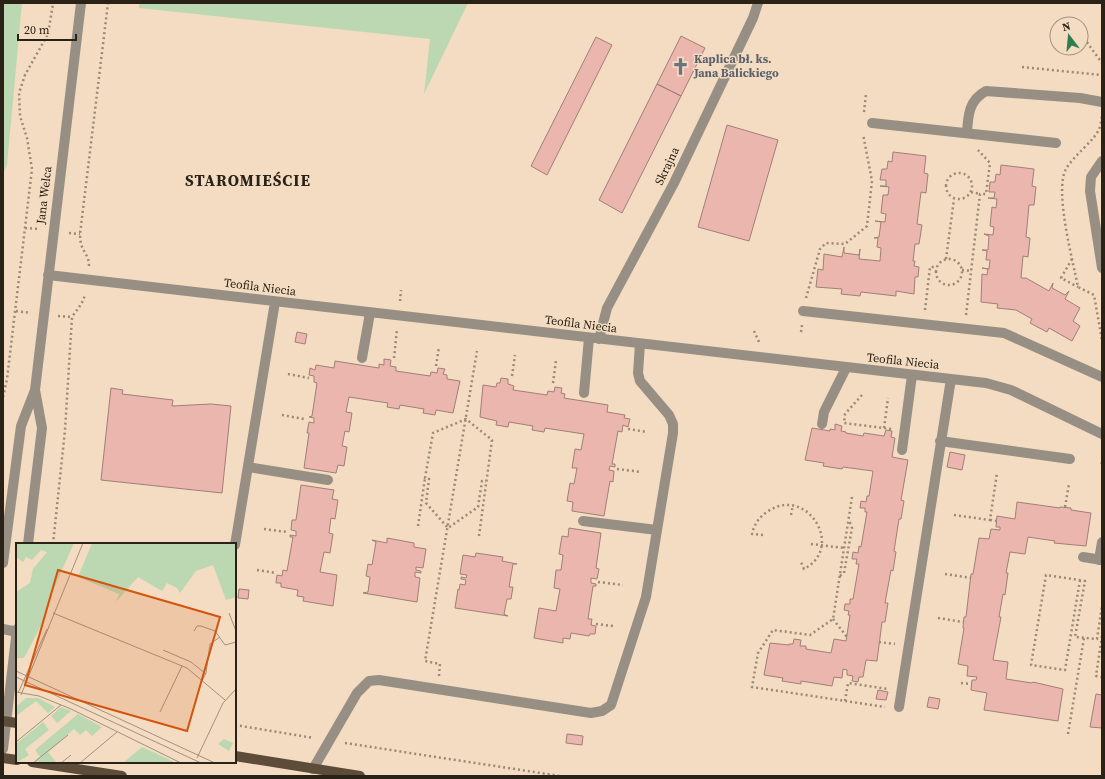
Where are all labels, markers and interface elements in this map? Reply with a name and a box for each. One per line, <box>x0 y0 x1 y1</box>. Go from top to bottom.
scale bar <box>18 16 76 42</box>
north arrow <box>1049 16 1089 56</box>
text: N <box>1060 19 1072 35</box>
text: 20 m <box>24 22 50 38</box>
place label: Kaplica bł. ks. Jana Balickiego <box>693 51 779 81</box>
church icon: Kaplica bł. ks. Jana Balickiego <box>671 56 691 76</box>
street label: Skrajna <box>651 144 683 188</box>
street label: Jana Welca <box>32 164 56 226</box>
district label: STAROMIEŚCIE <box>185 169 311 191</box>
street label: Teofila Niecia <box>223 275 298 299</box>
street label: Teofila Niecia <box>544 312 619 336</box>
street label: Teofila Niecia <box>866 349 941 373</box>
inset map <box>16 543 236 763</box>

